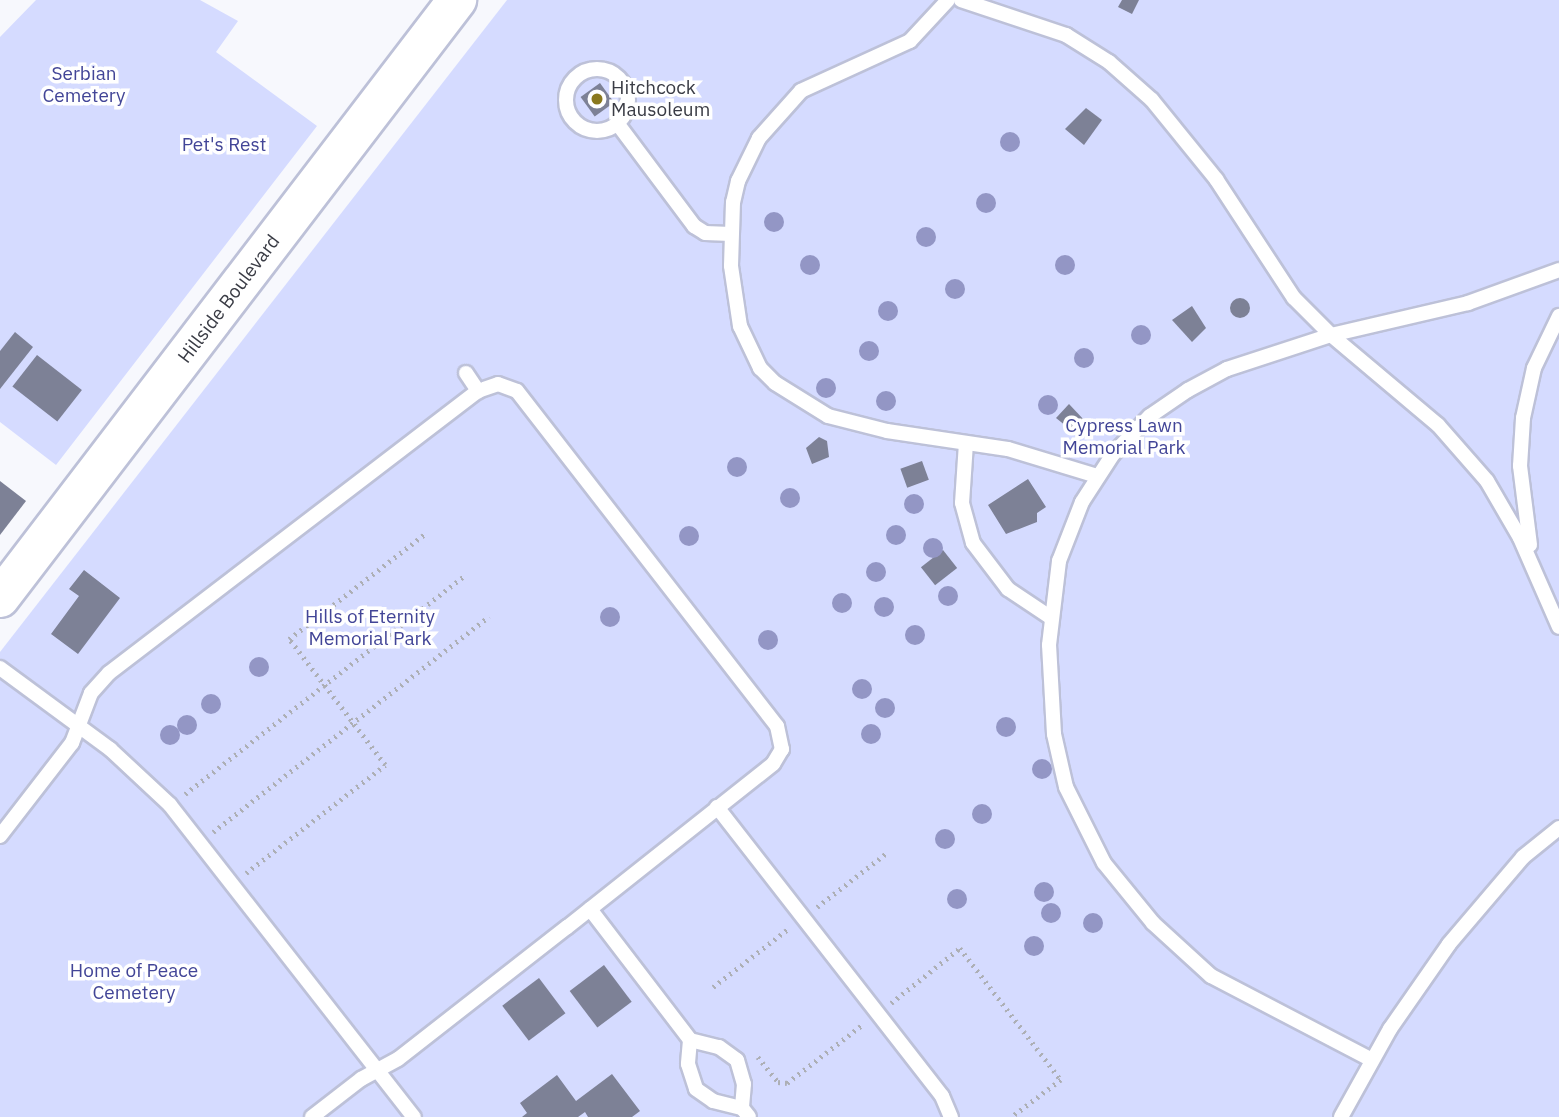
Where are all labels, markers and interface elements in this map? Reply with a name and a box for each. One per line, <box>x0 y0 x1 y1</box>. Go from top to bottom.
park label: Serbian Cemetery <box>43 63 125 107</box>
place label: Hitchcock Mausoleum <box>611 77 710 121</box>
marker: Hitchcock Mausoleum <box>589 91 605 107</box>
park label: Pet's Rest <box>182 134 266 156</box>
street label: Hillside Boulevard <box>173 230 285 368</box>
park label: Cypress Lawn Memorial Park <box>1062 415 1186 459</box>
park label: Hills of Eternity Memorial Park <box>305 606 435 650</box>
park label: Home of Peace Cemetery <box>70 960 198 1004</box>

